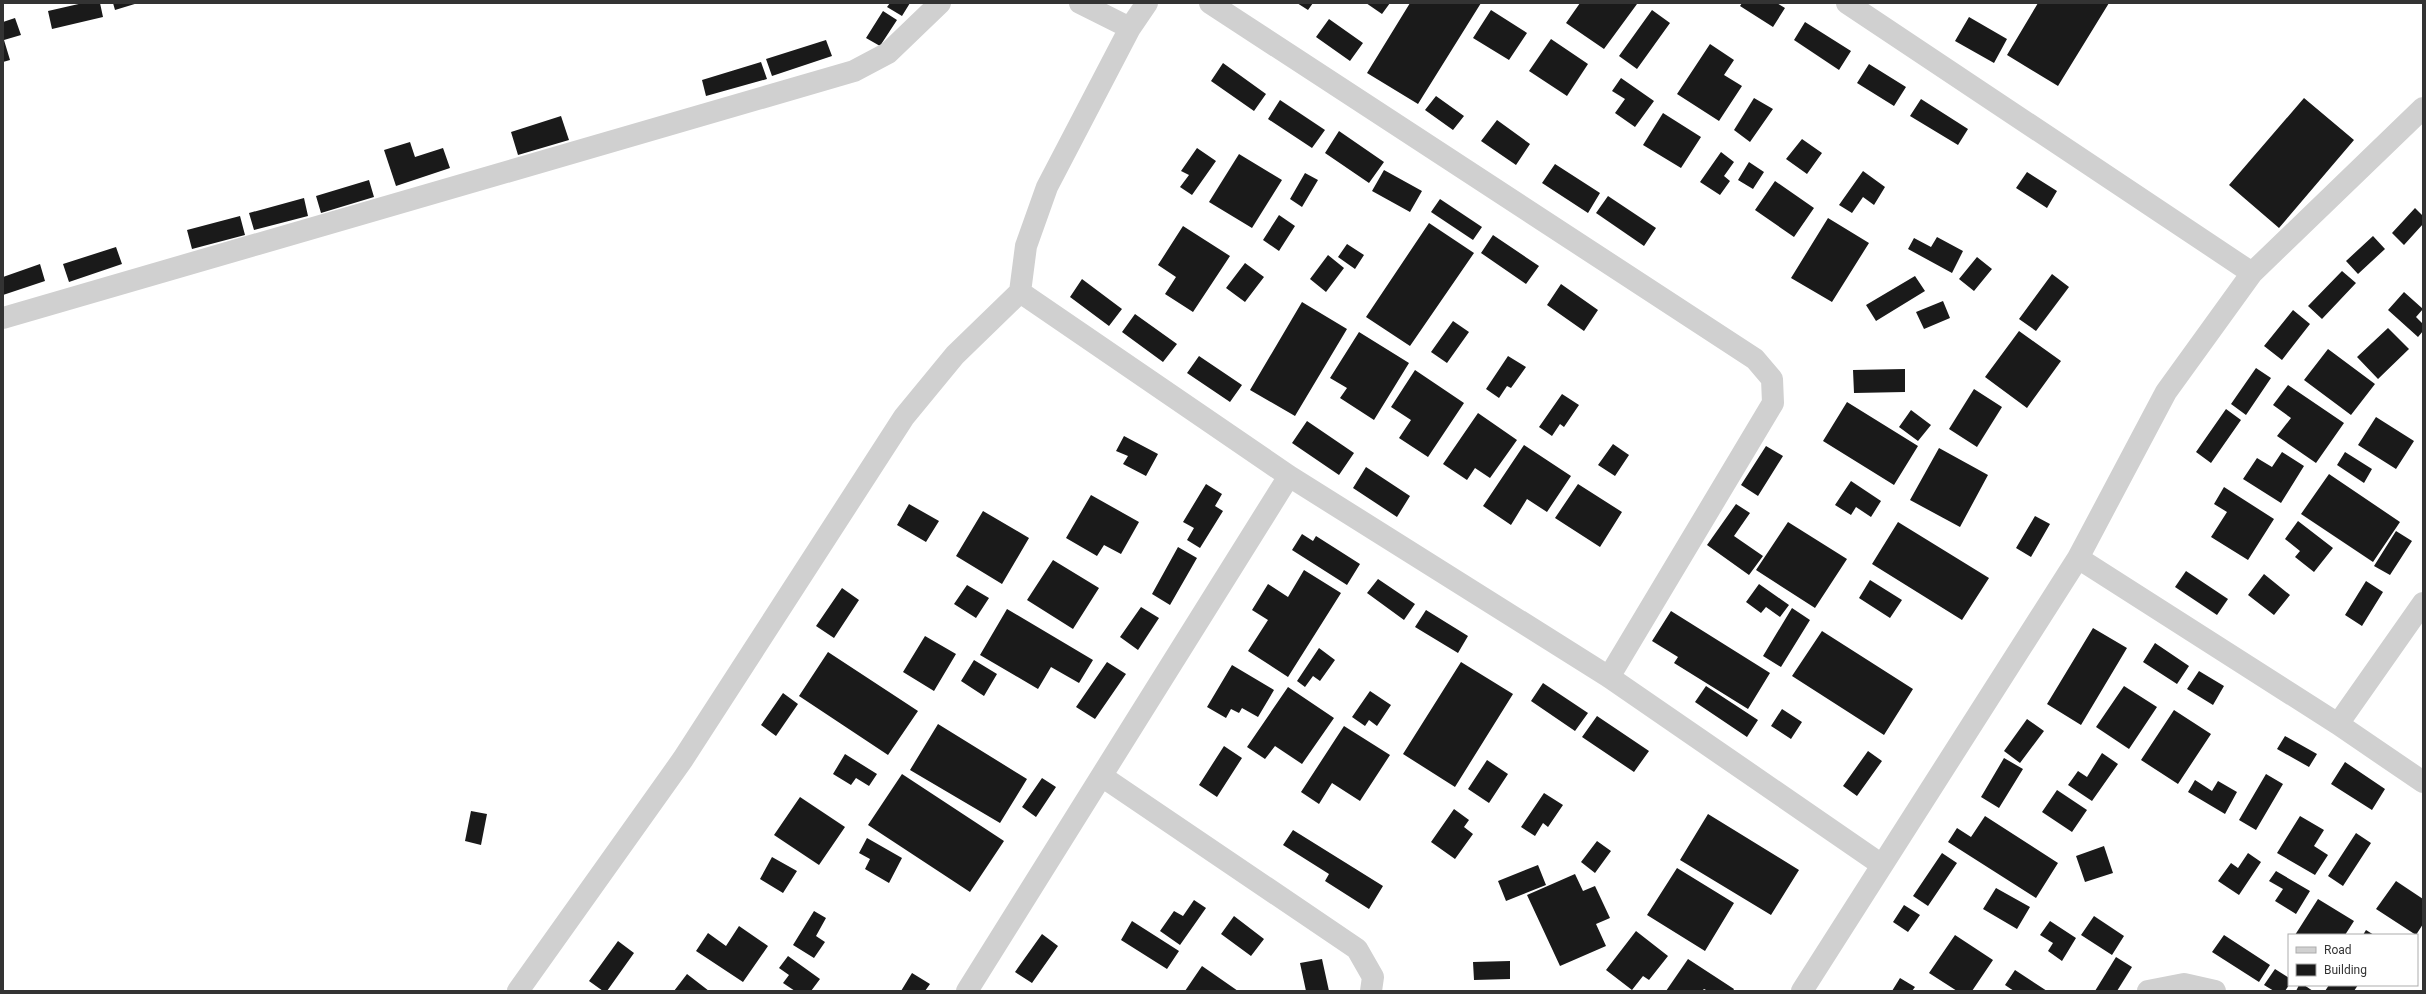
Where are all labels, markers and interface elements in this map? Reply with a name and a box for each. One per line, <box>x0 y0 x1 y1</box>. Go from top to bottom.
legend <box>2288 934 2418 986</box>
text: Road <box>2324 943 2352 957</box>
text: Building <box>2324 963 2367 977</box>

